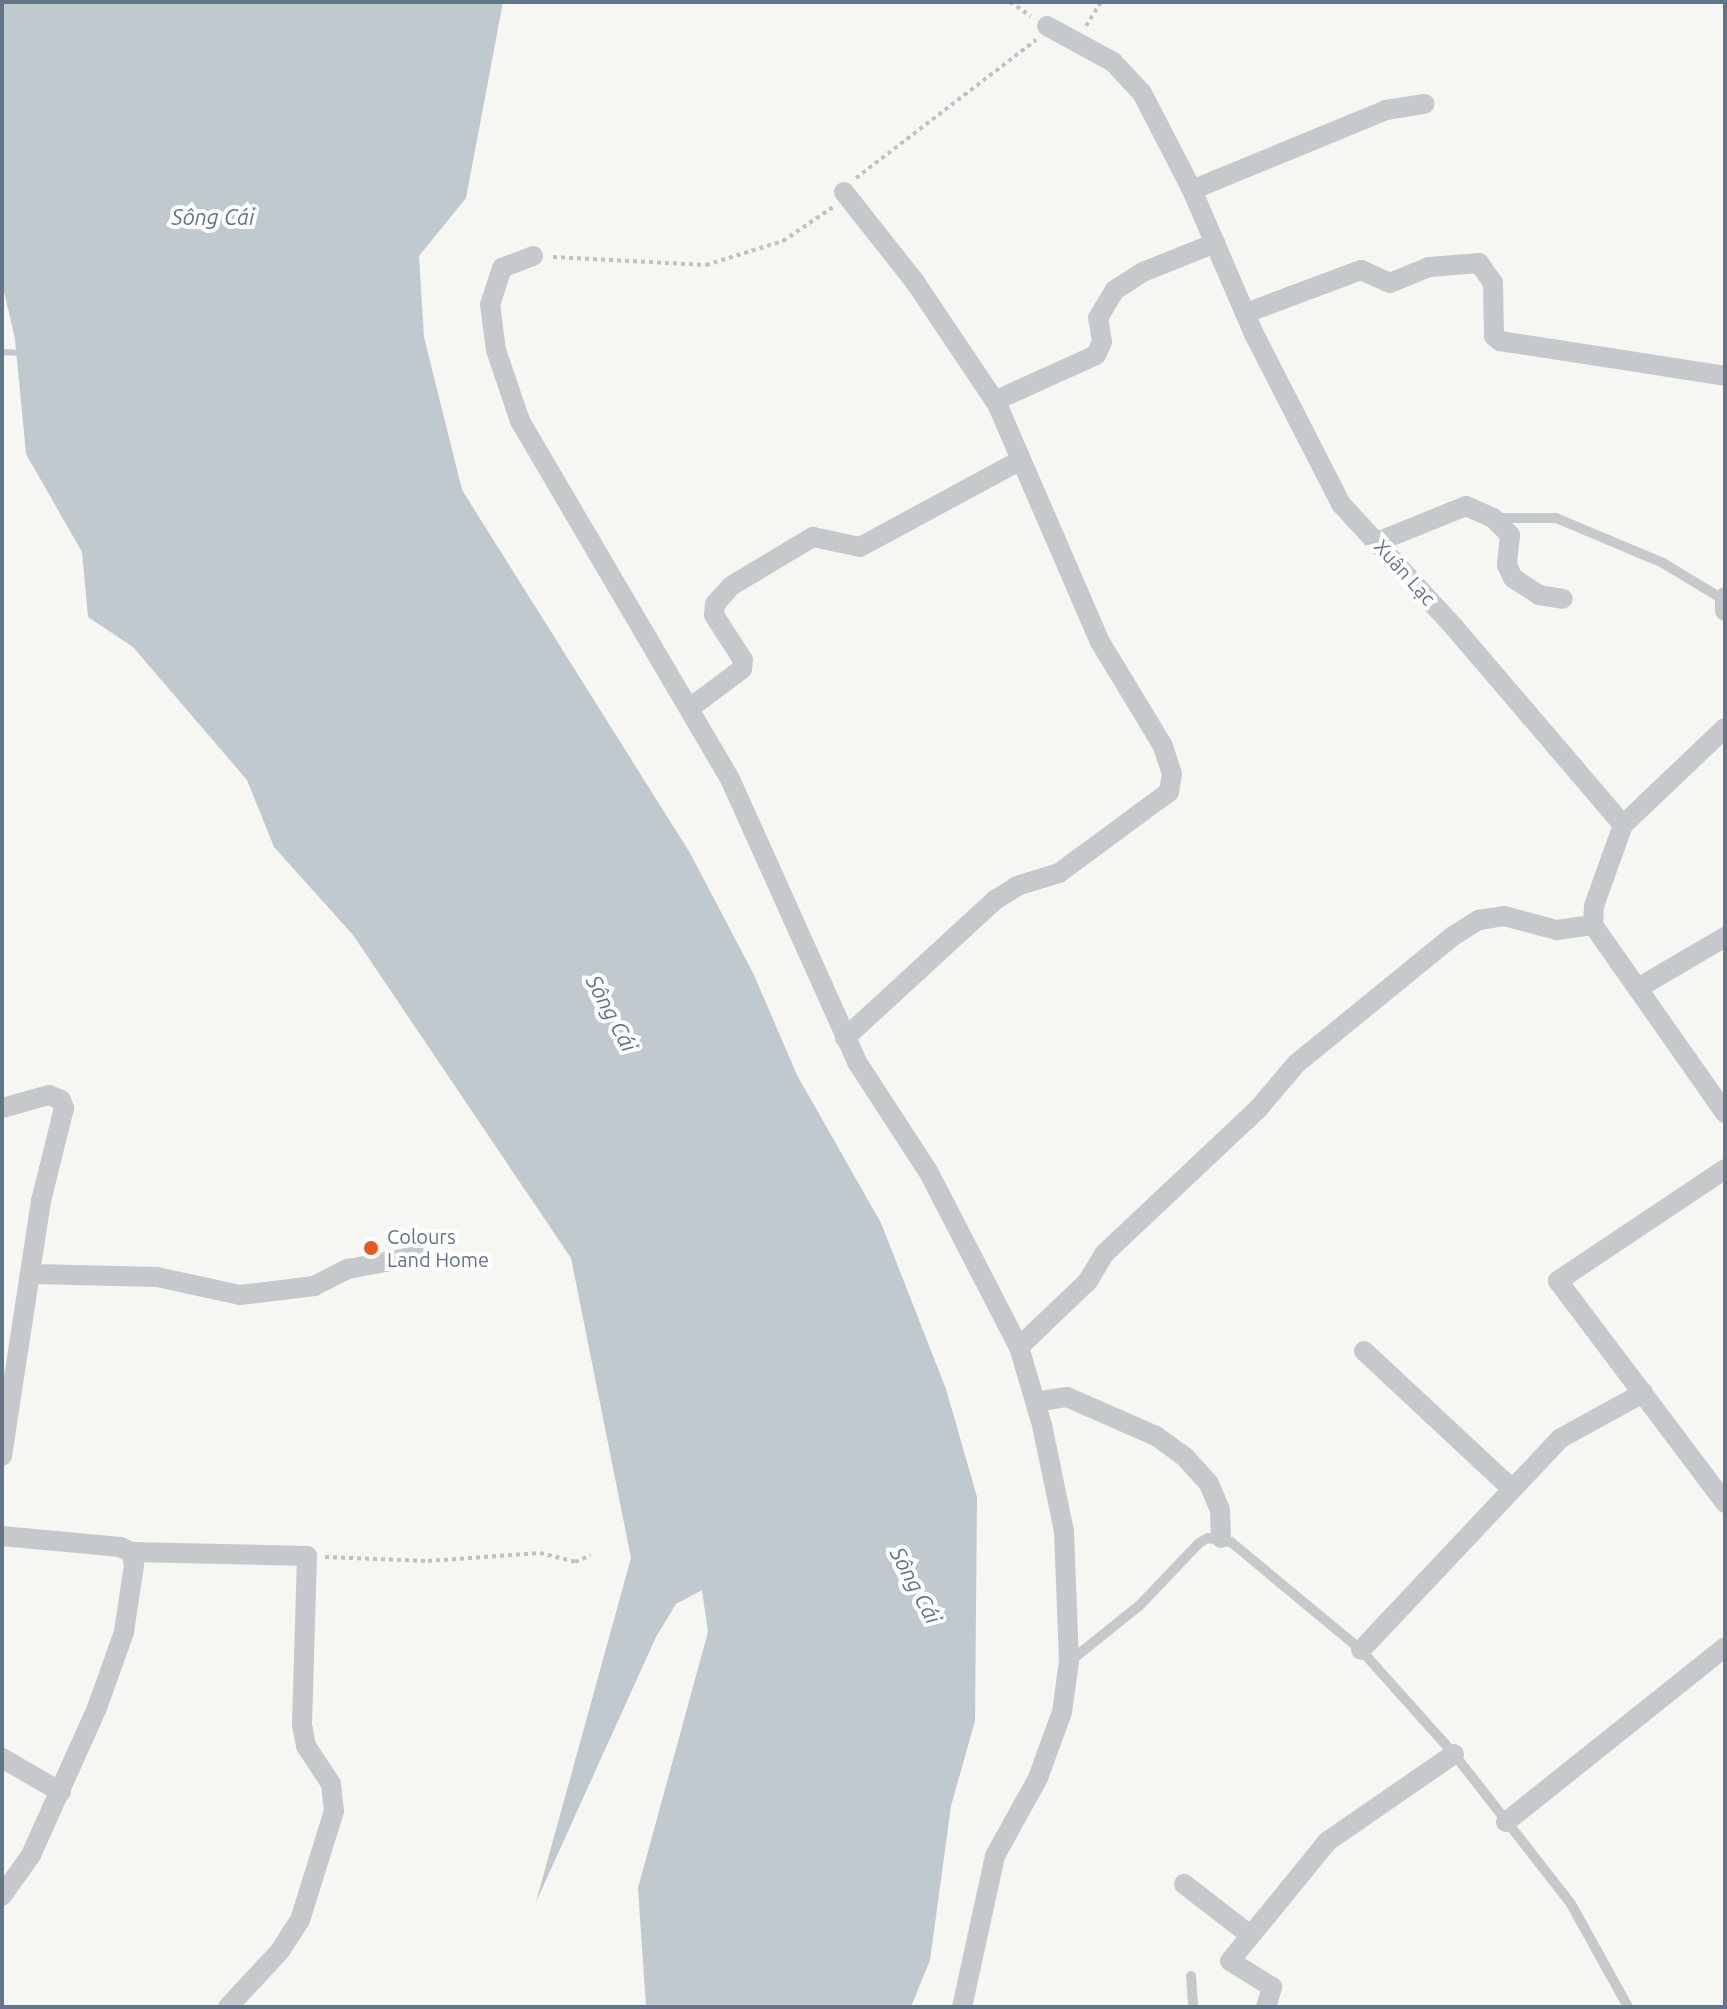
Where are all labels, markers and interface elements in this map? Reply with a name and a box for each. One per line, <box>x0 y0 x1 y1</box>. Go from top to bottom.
water label: Sông Cái <box>172 204 254 230</box>
street label: Xuân Lạc <box>1369 534 1441 610</box>
water label: Sông Cái <box>581 970 643 1056</box>
place label: Colours Land Home <box>387 1224 489 1271</box>
marker: Colours Land Home <box>362 1239 380 1257</box>
water label: Sông Cái <box>885 1542 947 1628</box>

